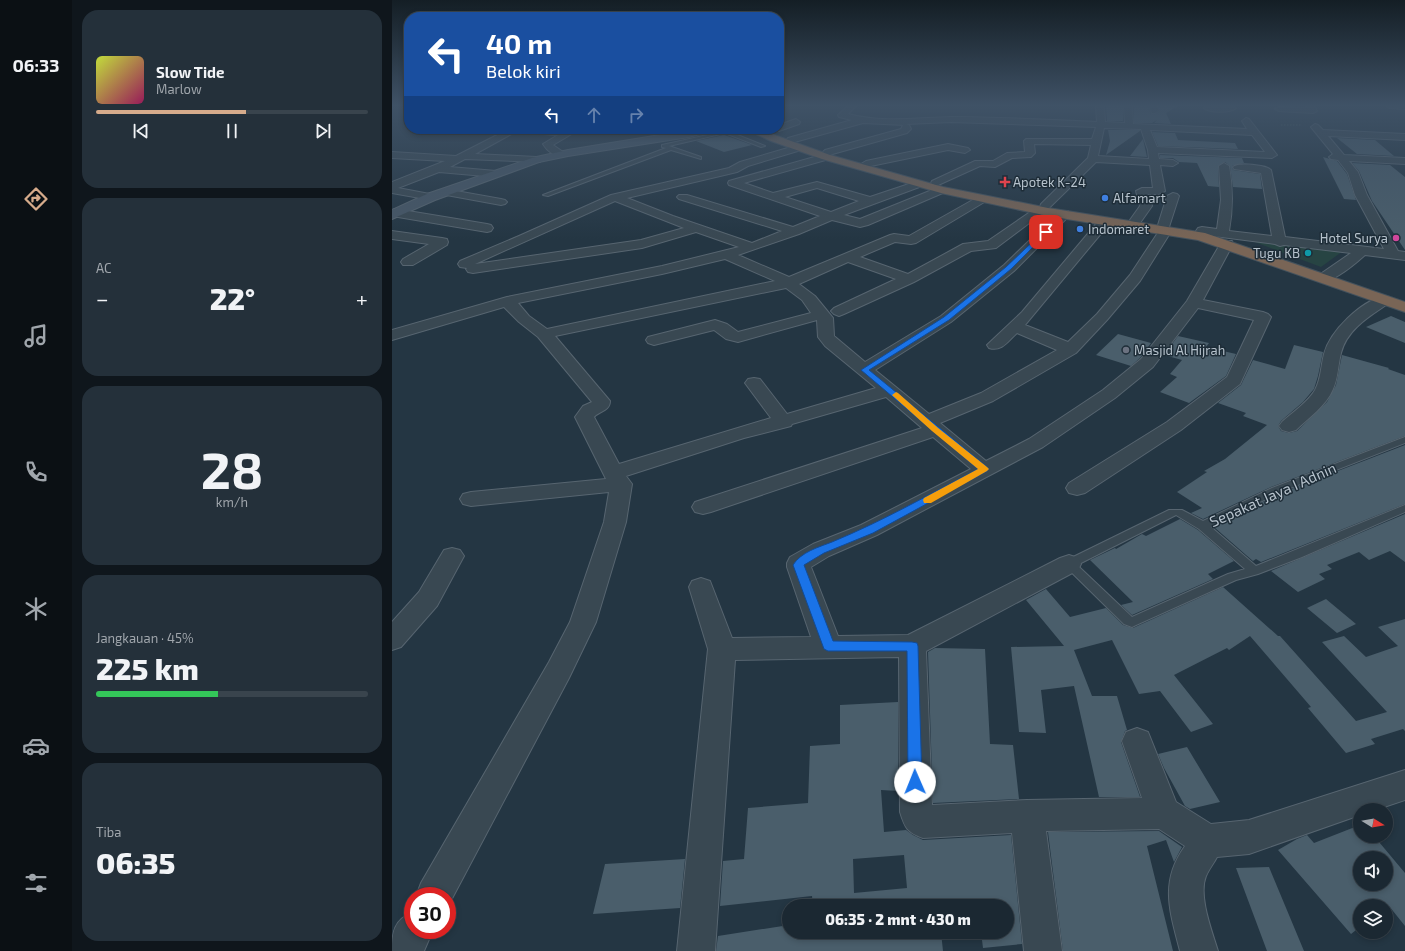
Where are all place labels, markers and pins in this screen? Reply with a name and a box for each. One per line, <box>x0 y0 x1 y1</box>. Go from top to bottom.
place label: Apotek K-24 <box>1013 174 1086 190</box>
marker: Apotek K-24 <box>1000 177 1010 187</box>
place label: Alfamart <box>1113 190 1166 206</box>
marker: Alfamart <box>1100 193 1110 203</box>
pin <box>1029 215 1063 249</box>
place label: Indomaret <box>1088 221 1149 237</box>
marker: Indomaret <box>1075 224 1085 234</box>
place label: Hotel Surya <box>1320 230 1388 246</box>
marker: Hotel Surya <box>1391 233 1401 243</box>
place label: Tugu KB <box>1253 245 1300 261</box>
marker: Tugu KB <box>1303 248 1313 258</box>
place label: Masjid Al Hijrah <box>1134 342 1225 358</box>
marker: Masjid Al Hijrah <box>1121 345 1131 355</box>

